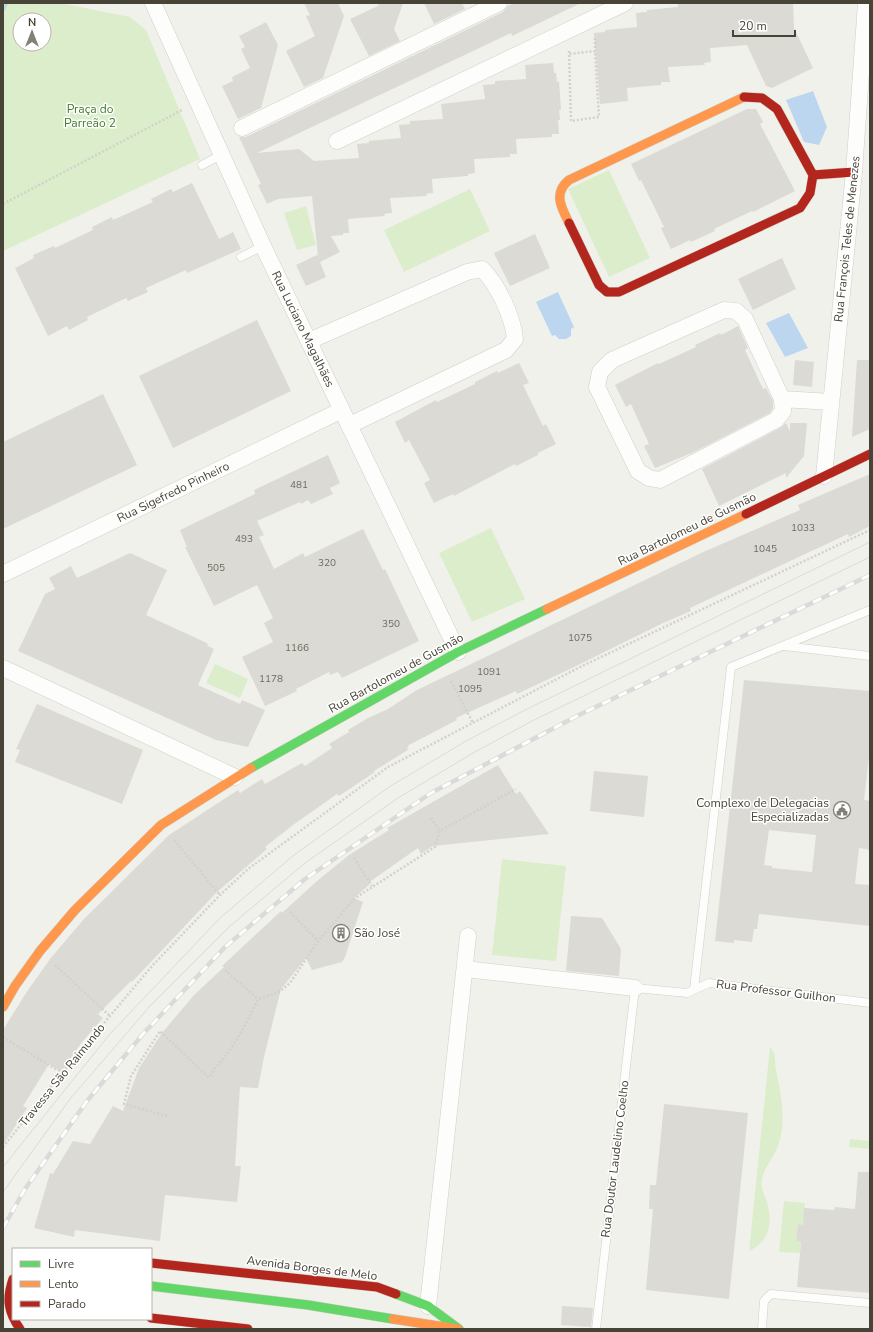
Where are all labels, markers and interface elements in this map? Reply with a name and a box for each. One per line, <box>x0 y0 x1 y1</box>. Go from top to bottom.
north arrow <box>12 12 52 52</box>
scale bar <box>733 12 795 38</box>
text: N <box>28 15 36 30</box>
text: 20 m <box>739 18 767 34</box>
park label: Praça do Parreão 2 <box>64 101 116 131</box>
street label: Rua François Teles de Menezes <box>830 155 864 323</box>
street label: Rua Luciano Magalhães <box>268 268 338 390</box>
street label: Rua Sigefredo Pinheiro <box>114 458 232 526</box>
house number: 481 <box>290 478 308 492</box>
street label: Rua Bartolomeu de Gusmão <box>615 488 759 569</box>
house number: 1033 <box>791 521 815 535</box>
house number: 493 <box>235 532 253 546</box>
house number: 1045 <box>753 542 777 556</box>
house number: 320 <box>318 556 336 570</box>
house number: 505 <box>207 561 225 575</box>
house number: 350 <box>382 617 400 631</box>
street label: Rua Bartolomeu de Gusmão <box>326 629 467 717</box>
house number: 1075 <box>568 631 592 645</box>
house number: 1166 <box>285 641 309 655</box>
house number: 1091 <box>477 665 501 679</box>
house number: 1178 <box>259 672 283 686</box>
house number: 1095 <box>458 682 482 696</box>
place label: Complexo de Delegacias Especializadas <box>696 795 829 825</box>
public building icon: Complexo de Delegacias Especializadas <box>832 800 852 820</box>
building icon: São José <box>331 923 351 943</box>
place label: São José <box>354 925 400 941</box>
street label: Rua Professor Guilhon <box>715 976 837 1006</box>
street label: Travessa São Raimundo <box>15 1020 109 1130</box>
street label: Rua Doutor Laudelino Coelho <box>597 1079 633 1239</box>
legend <box>12 1248 152 1320</box>
street label: Avenida Borges de Melo <box>246 1252 379 1284</box>
text: Livre <box>48 1256 74 1272</box>
text: Lento <box>48 1276 79 1292</box>
text: Parado <box>48 1296 86 1312</box>

